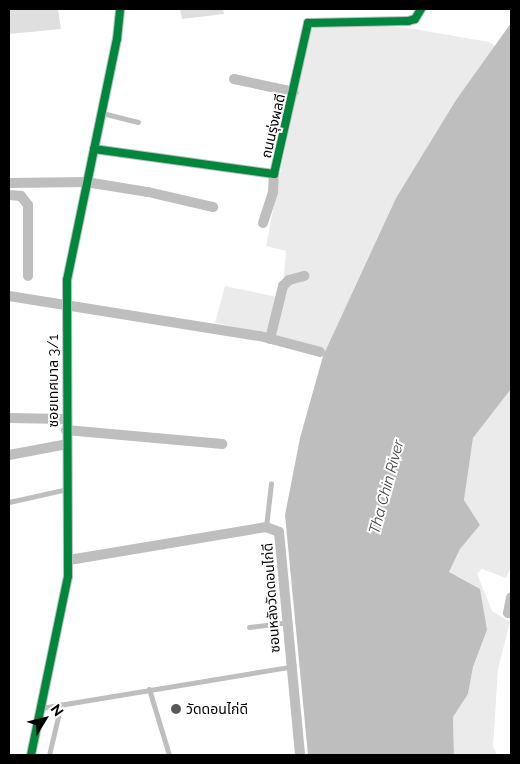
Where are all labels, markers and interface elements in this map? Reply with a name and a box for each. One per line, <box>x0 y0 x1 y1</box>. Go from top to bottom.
street label: ถนนรุ่งผลดี <box>257 92 289 160</box>
street label: ซอยเทศบาล 3/1 <box>45 335 61 427</box>
water label: Tha Chin River <box>366 438 408 536</box>
street label: ซอนหลังวัดดอนไก่ดี <box>259 542 283 654</box>
north arrow <box>20 694 70 744</box>
text: N <box>48 701 67 719</box>
place label: วัดดอนไก่ดี <box>186 701 248 717</box>
marker: วัดดอนไก่ดี <box>170 703 182 715</box>

